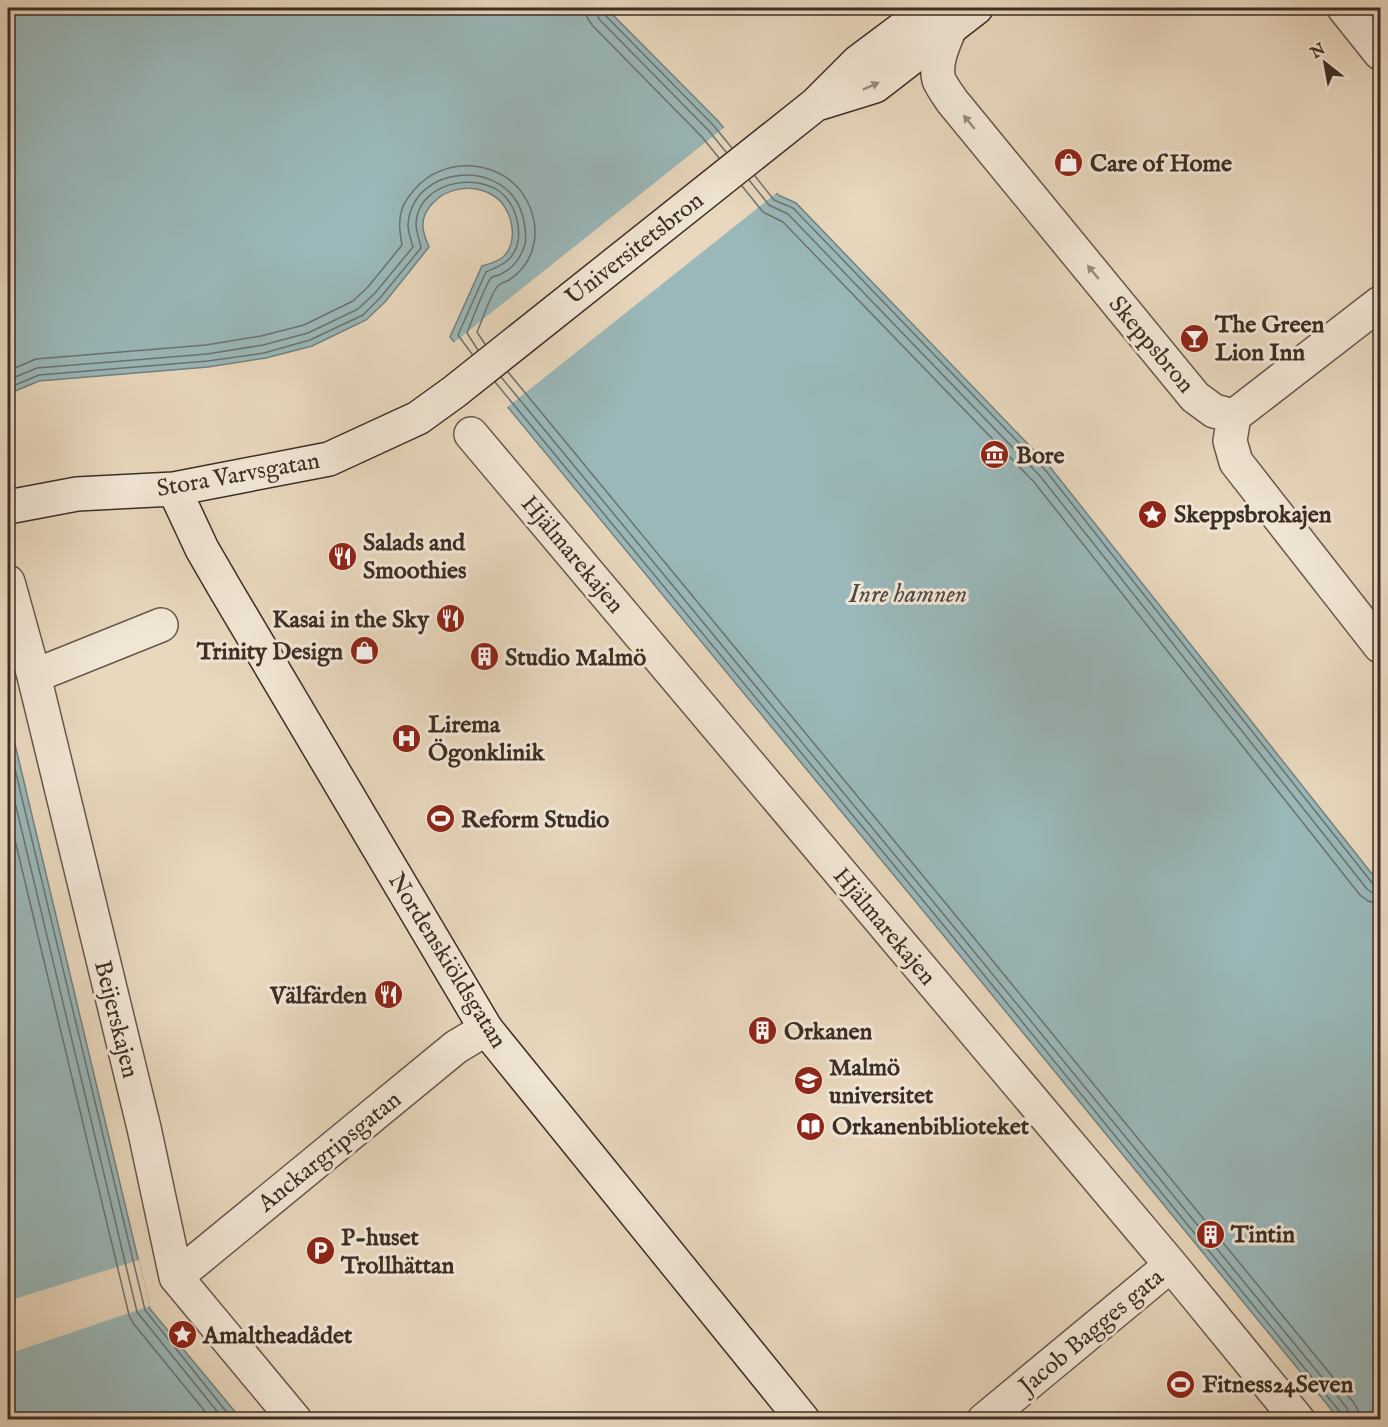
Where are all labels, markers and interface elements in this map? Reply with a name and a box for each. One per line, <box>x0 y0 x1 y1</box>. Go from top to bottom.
north arrow <box>1295 33 1355 93</box>
text: N <box>1306 40 1330 65</box>
one-way arrow <box>863 81 881 91</box>
one-way arrow <box>963 115 976 130</box>
shop icon: Care of Home <box>1053 147 1085 179</box>
place label: Care of Home <box>1090 149 1232 180</box>
street label: Universitetsbron <box>560 185 710 313</box>
one-way arrow <box>1086 264 1099 280</box>
street label: Skeppsbron <box>1101 290 1201 400</box>
place label: The Green Lion Inn <box>1214 310 1324 369</box>
bar icon: The Green Lion Inn <box>1178 322 1210 354</box>
museum icon: Bore <box>979 439 1011 471</box>
place label: Bore <box>1016 441 1065 472</box>
street label: Stora Varvsgatan <box>154 446 322 505</box>
street label: Hjälmarekajen <box>513 490 630 621</box>
place icon: Skeppsbrokajen <box>1137 498 1169 530</box>
place label: Skeppsbrokajen <box>1174 500 1332 531</box>
place label: Salads and Smoothies <box>363 528 467 587</box>
restaurant icon: Salads and Smoothies <box>326 540 358 572</box>
water label: Inre hamnen <box>848 578 967 611</box>
restaurant icon: Kasai in the Sky <box>434 603 466 635</box>
place label: Kasai in the Sky <box>272 605 430 636</box>
shop icon: Trinity Design <box>348 635 380 667</box>
place label: Trinity Design <box>196 637 343 668</box>
building icon: Studio Malmö <box>468 641 500 673</box>
place label: Studio Malmö <box>505 643 646 674</box>
place label: Lirema Ögonklinik <box>428 710 546 769</box>
hospital icon: Lirema Ögonklinik <box>391 722 423 754</box>
sports icon: Reform Studio <box>424 803 456 835</box>
place label: Reform Studio <box>461 805 609 836</box>
street label: Hjälmarekajen <box>825 862 942 993</box>
street label: Nordenskiöldsgatan <box>380 867 513 1055</box>
street label: Beijerskajen <box>86 957 145 1081</box>
restaurant icon: Välfärden <box>372 979 404 1011</box>
place label: Välfärden <box>269 981 367 1012</box>
building icon: Orkanen <box>747 1015 779 1047</box>
place label: Orkanen <box>784 1017 873 1048</box>
place label: Malmö universitet <box>829 1053 934 1112</box>
school or university icon: Malmö universitet <box>792 1065 824 1097</box>
street label: Anckargripsgatan <box>251 1085 408 1220</box>
library icon: Orkanenbiblioteket <box>795 1110 827 1142</box>
place label: Orkanenbiblioteket <box>832 1112 1030 1143</box>
building icon: Tintin <box>1194 1218 1226 1250</box>
place label: Tintin <box>1230 1220 1295 1251</box>
place label: P-huset Trollhättan <box>340 1223 454 1282</box>
parking icon: P-huset Trollhättan <box>304 1235 336 1267</box>
street label: Jacob Bagges gata <box>1011 1262 1171 1404</box>
place icon: Amaltheadådet <box>166 1319 198 1351</box>
place label: Amaltheadådet <box>202 1321 353 1352</box>
sports icon: Fitness24Seven <box>1165 1368 1197 1400</box>
place label: Fitness24Seven <box>1202 1370 1353 1401</box>

